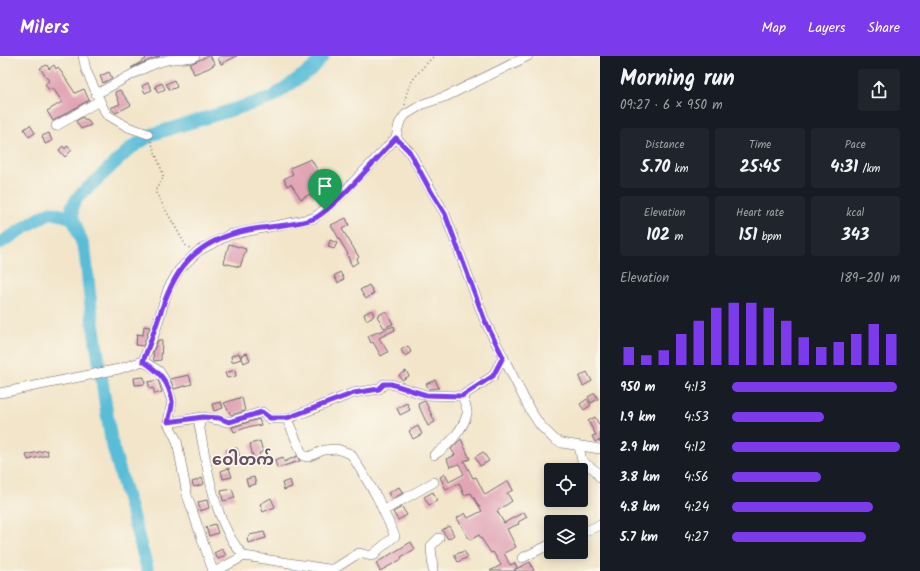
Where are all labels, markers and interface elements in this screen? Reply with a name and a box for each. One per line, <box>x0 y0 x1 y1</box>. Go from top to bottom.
text: Milers <box>20 13 69 43</box>
text: Map <box>762 17 786 39</box>
text: Layers <box>808 17 846 39</box>
text: Share <box>868 17 900 39</box>
text: Morning run <box>620 62 735 97</box>
button: share <box>858 69 900 111</box>
text: 09:27 · 6 × 950 m <box>620 95 722 116</box>
text: Distance <box>645 136 684 154</box>
text: Time <box>749 136 771 154</box>
text: Pace <box>845 136 866 154</box>
text: 5.70 <box>641 154 670 181</box>
text: 25:45 <box>740 154 780 181</box>
text: 4:31 <box>830 154 858 181</box>
text: km <box>670 160 689 178</box>
text: /km <box>858 160 880 178</box>
pin <box>308 169 342 210</box>
icon: arrive <box>314 175 336 197</box>
text: Elevation <box>644 204 685 222</box>
text: Heart rate <box>736 204 784 222</box>
text: kcal <box>846 204 864 222</box>
text: 102 <box>646 222 670 249</box>
text: 151 <box>738 222 757 249</box>
text: 343 <box>841 222 869 249</box>
text: m <box>670 228 683 246</box>
text: bpm <box>757 228 782 246</box>
text: Elevation <box>620 268 669 289</box>
text: 189–201 m <box>840 268 900 289</box>
text: 950 m <box>620 377 655 398</box>
text: 4:13 <box>684 377 706 398</box>
text: 1.9 km <box>620 407 656 428</box>
text: 4:53 <box>684 407 709 428</box>
text: 2.9 km <box>620 437 659 458</box>
text: 4:12 <box>684 437 706 458</box>
district label: ဝေါတက် <box>212 448 274 473</box>
map controls <box>544 463 588 559</box>
button: locate <box>544 463 588 507</box>
text: 3.8 km <box>620 467 660 488</box>
text: 4:56 <box>684 467 709 488</box>
text: 4.8 km <box>620 497 660 518</box>
text: 4:24 <box>684 497 709 518</box>
button: layers <box>544 515 588 559</box>
text: 5.7 km <box>620 527 658 548</box>
text: 4:27 <box>684 527 708 548</box>

